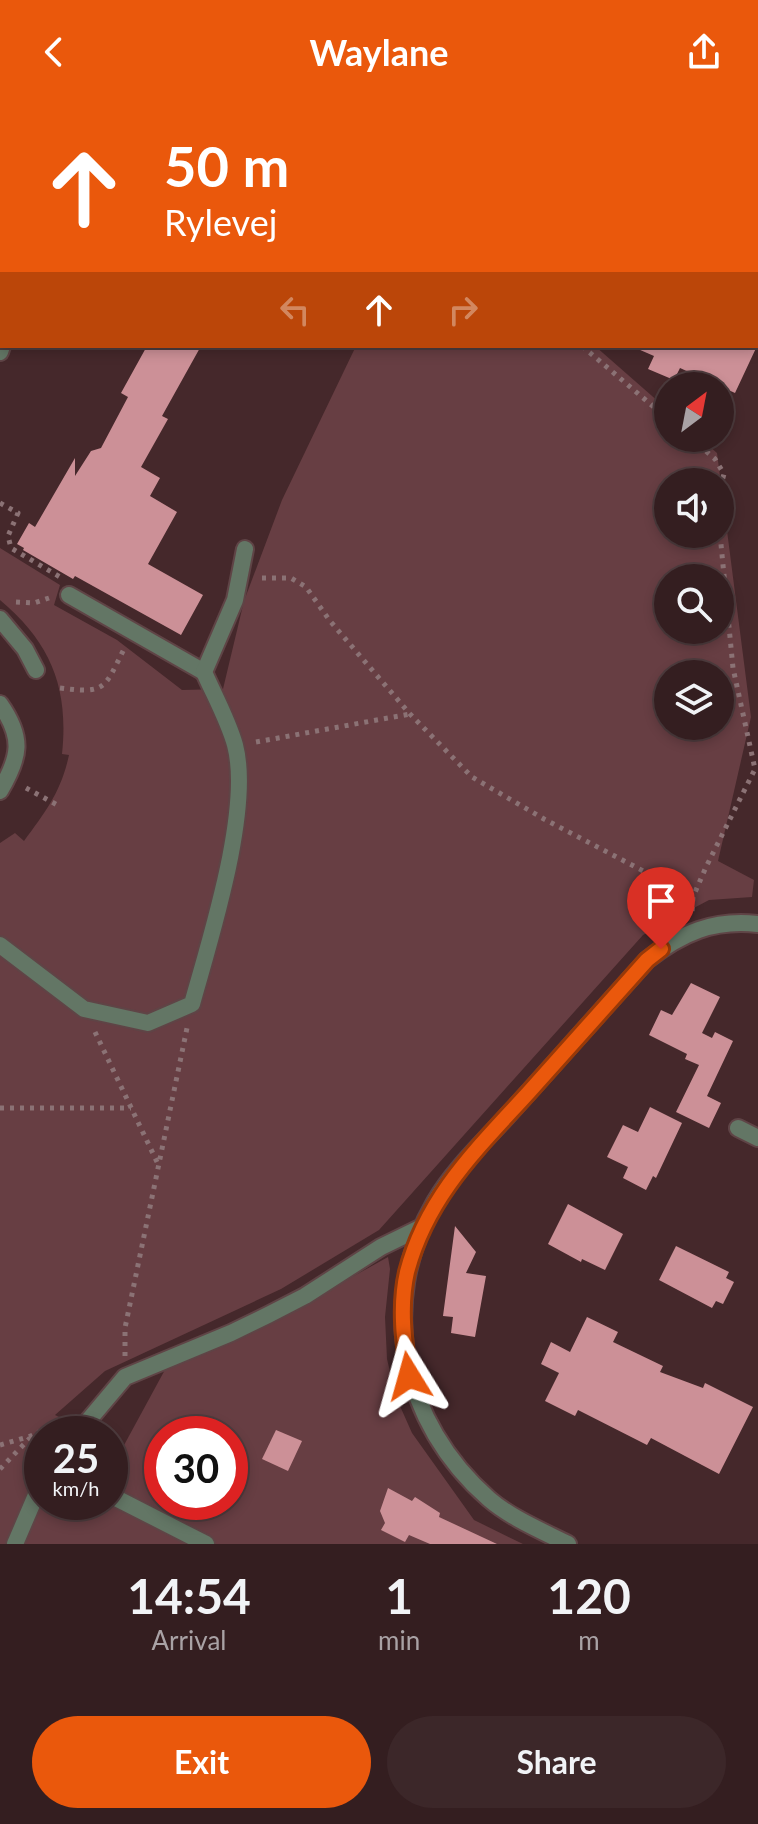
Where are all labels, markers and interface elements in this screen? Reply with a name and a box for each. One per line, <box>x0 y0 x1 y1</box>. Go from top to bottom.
icon: back <box>32 30 76 74</box>
text: Waylane <box>309 30 449 74</box>
icon: share <box>682 30 726 74</box>
text: 50 m <box>164 132 289 199</box>
icon: ahead <box>32 136 136 240</box>
text: Rylevej <box>164 200 277 244</box>
icon: left <box>273 288 317 332</box>
icon: ahead <box>357 288 401 332</box>
icon: right <box>441 288 485 332</box>
north arrow <box>654 372 734 452</box>
map controls <box>654 372 734 740</box>
button: sound <box>654 468 734 548</box>
button: search <box>654 564 734 644</box>
button: layers <box>654 660 734 740</box>
pin <box>627 867 695 949</box>
icon: arrive <box>639 879 683 923</box>
position arrow <box>367 1334 451 1418</box>
speed limit sign: 30 <box>144 1416 248 1520</box>
text: 25 <box>53 1434 99 1482</box>
text: km/h <box>53 1476 99 1500</box>
text: 14:54 <box>127 1567 251 1624</box>
text: 1 <box>385 1567 413 1624</box>
text: 120 <box>547 1567 631 1624</box>
text: Arrival <box>152 1624 226 1656</box>
text: min <box>378 1624 420 1656</box>
text: m <box>578 1624 600 1656</box>
button: Exit <box>32 1716 371 1808</box>
button: Share <box>387 1716 726 1808</box>

